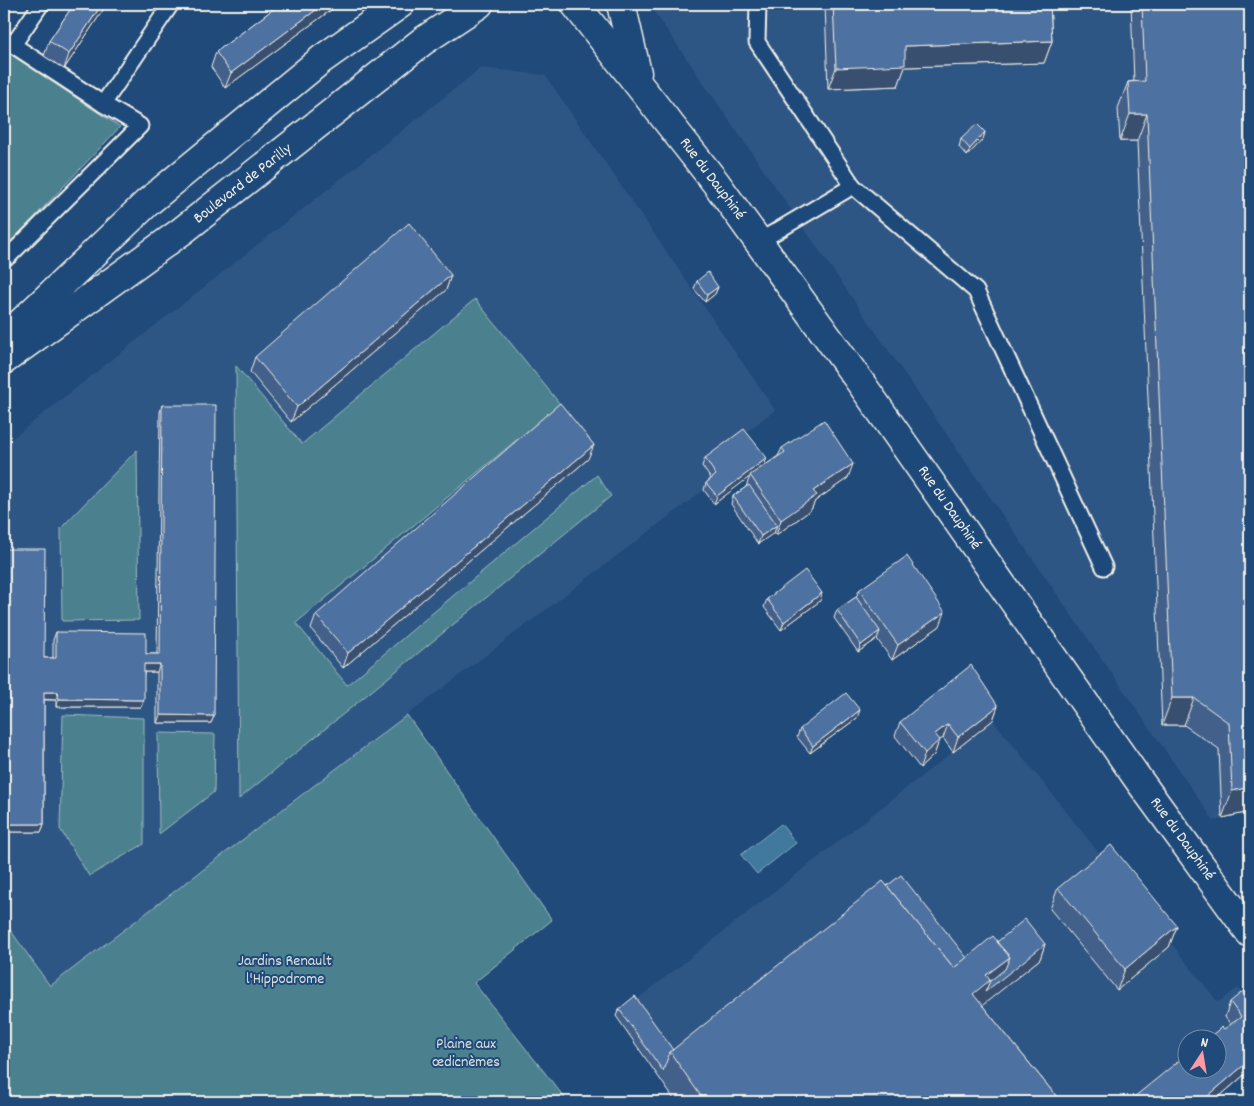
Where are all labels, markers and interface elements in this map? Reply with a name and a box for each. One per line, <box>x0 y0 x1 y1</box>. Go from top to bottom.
street label: Rue du Dauphiné <box>673 133 751 225</box>
street label: Boulevard de Parilly <box>189 138 298 230</box>
street label: Rue du Dauphiné <box>911 461 987 555</box>
street label: Rue du Dauphiné <box>1144 793 1220 885</box>
park label: Jardins Renault l'Hippodrome <box>238 950 332 991</box>
north arrow <box>1176 1028 1226 1078</box>
park label: Plaine aux œdicnèmes <box>432 1033 500 1074</box>
text: N <box>1199 1033 1210 1054</box>

